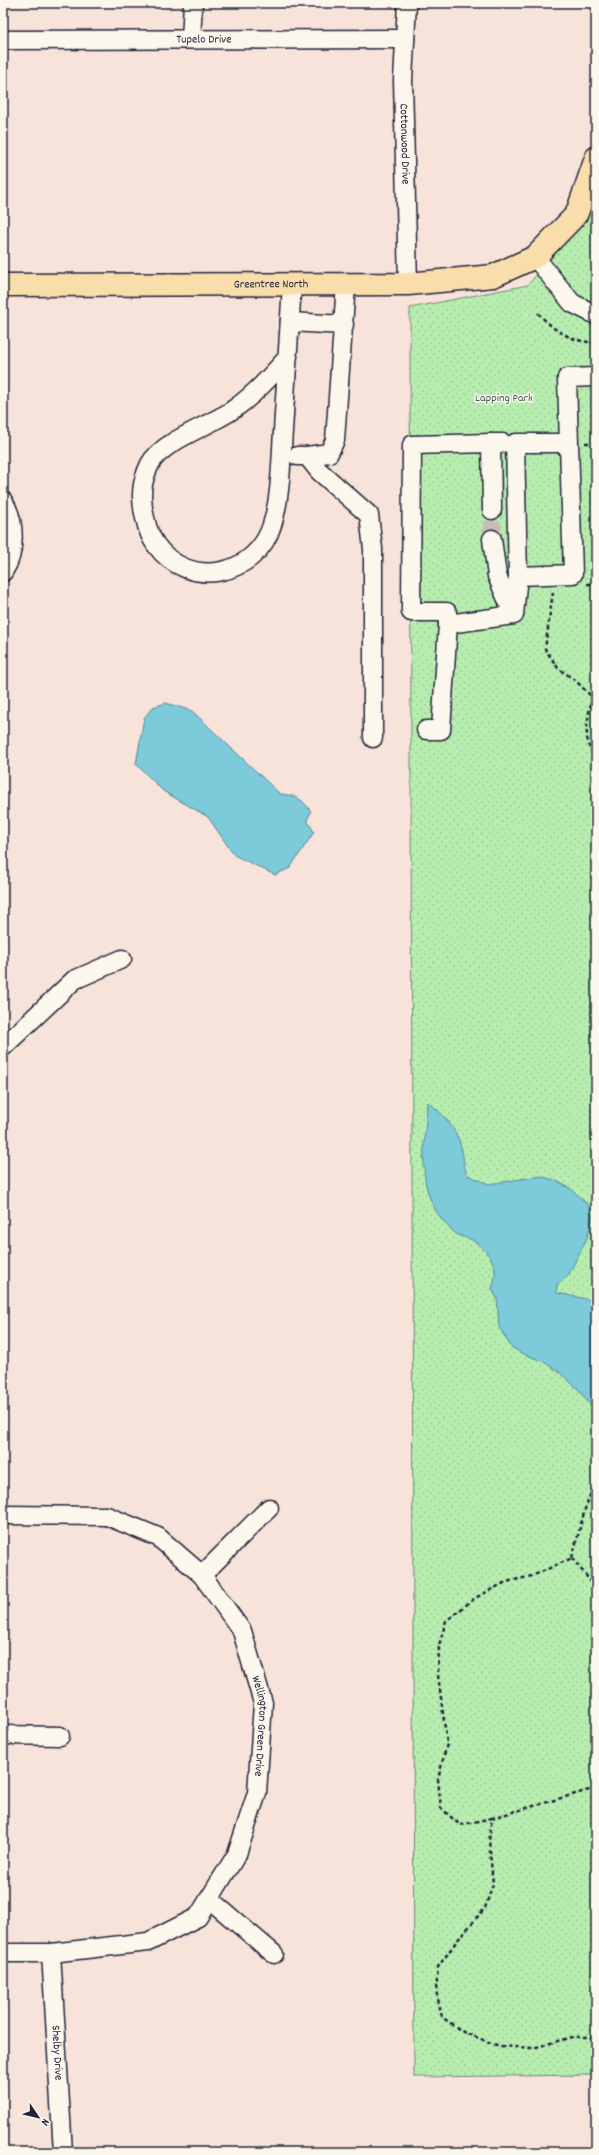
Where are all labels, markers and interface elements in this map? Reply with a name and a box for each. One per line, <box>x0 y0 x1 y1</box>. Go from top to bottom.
street label: Tupelo Drive <box>177 31 231 48</box>
street label: Cottonwood Drive <box>395 103 414 185</box>
street label: Greentree North <box>234 276 308 293</box>
park label: Lapping Park <box>475 390 533 407</box>
street label: Wellington Green Drive <box>247 1674 272 1777</box>
street label: Shelby Drive <box>47 2025 67 2081</box>
north arrow <box>18 2097 58 2137</box>
text: N <box>36 2115 53 2129</box>

